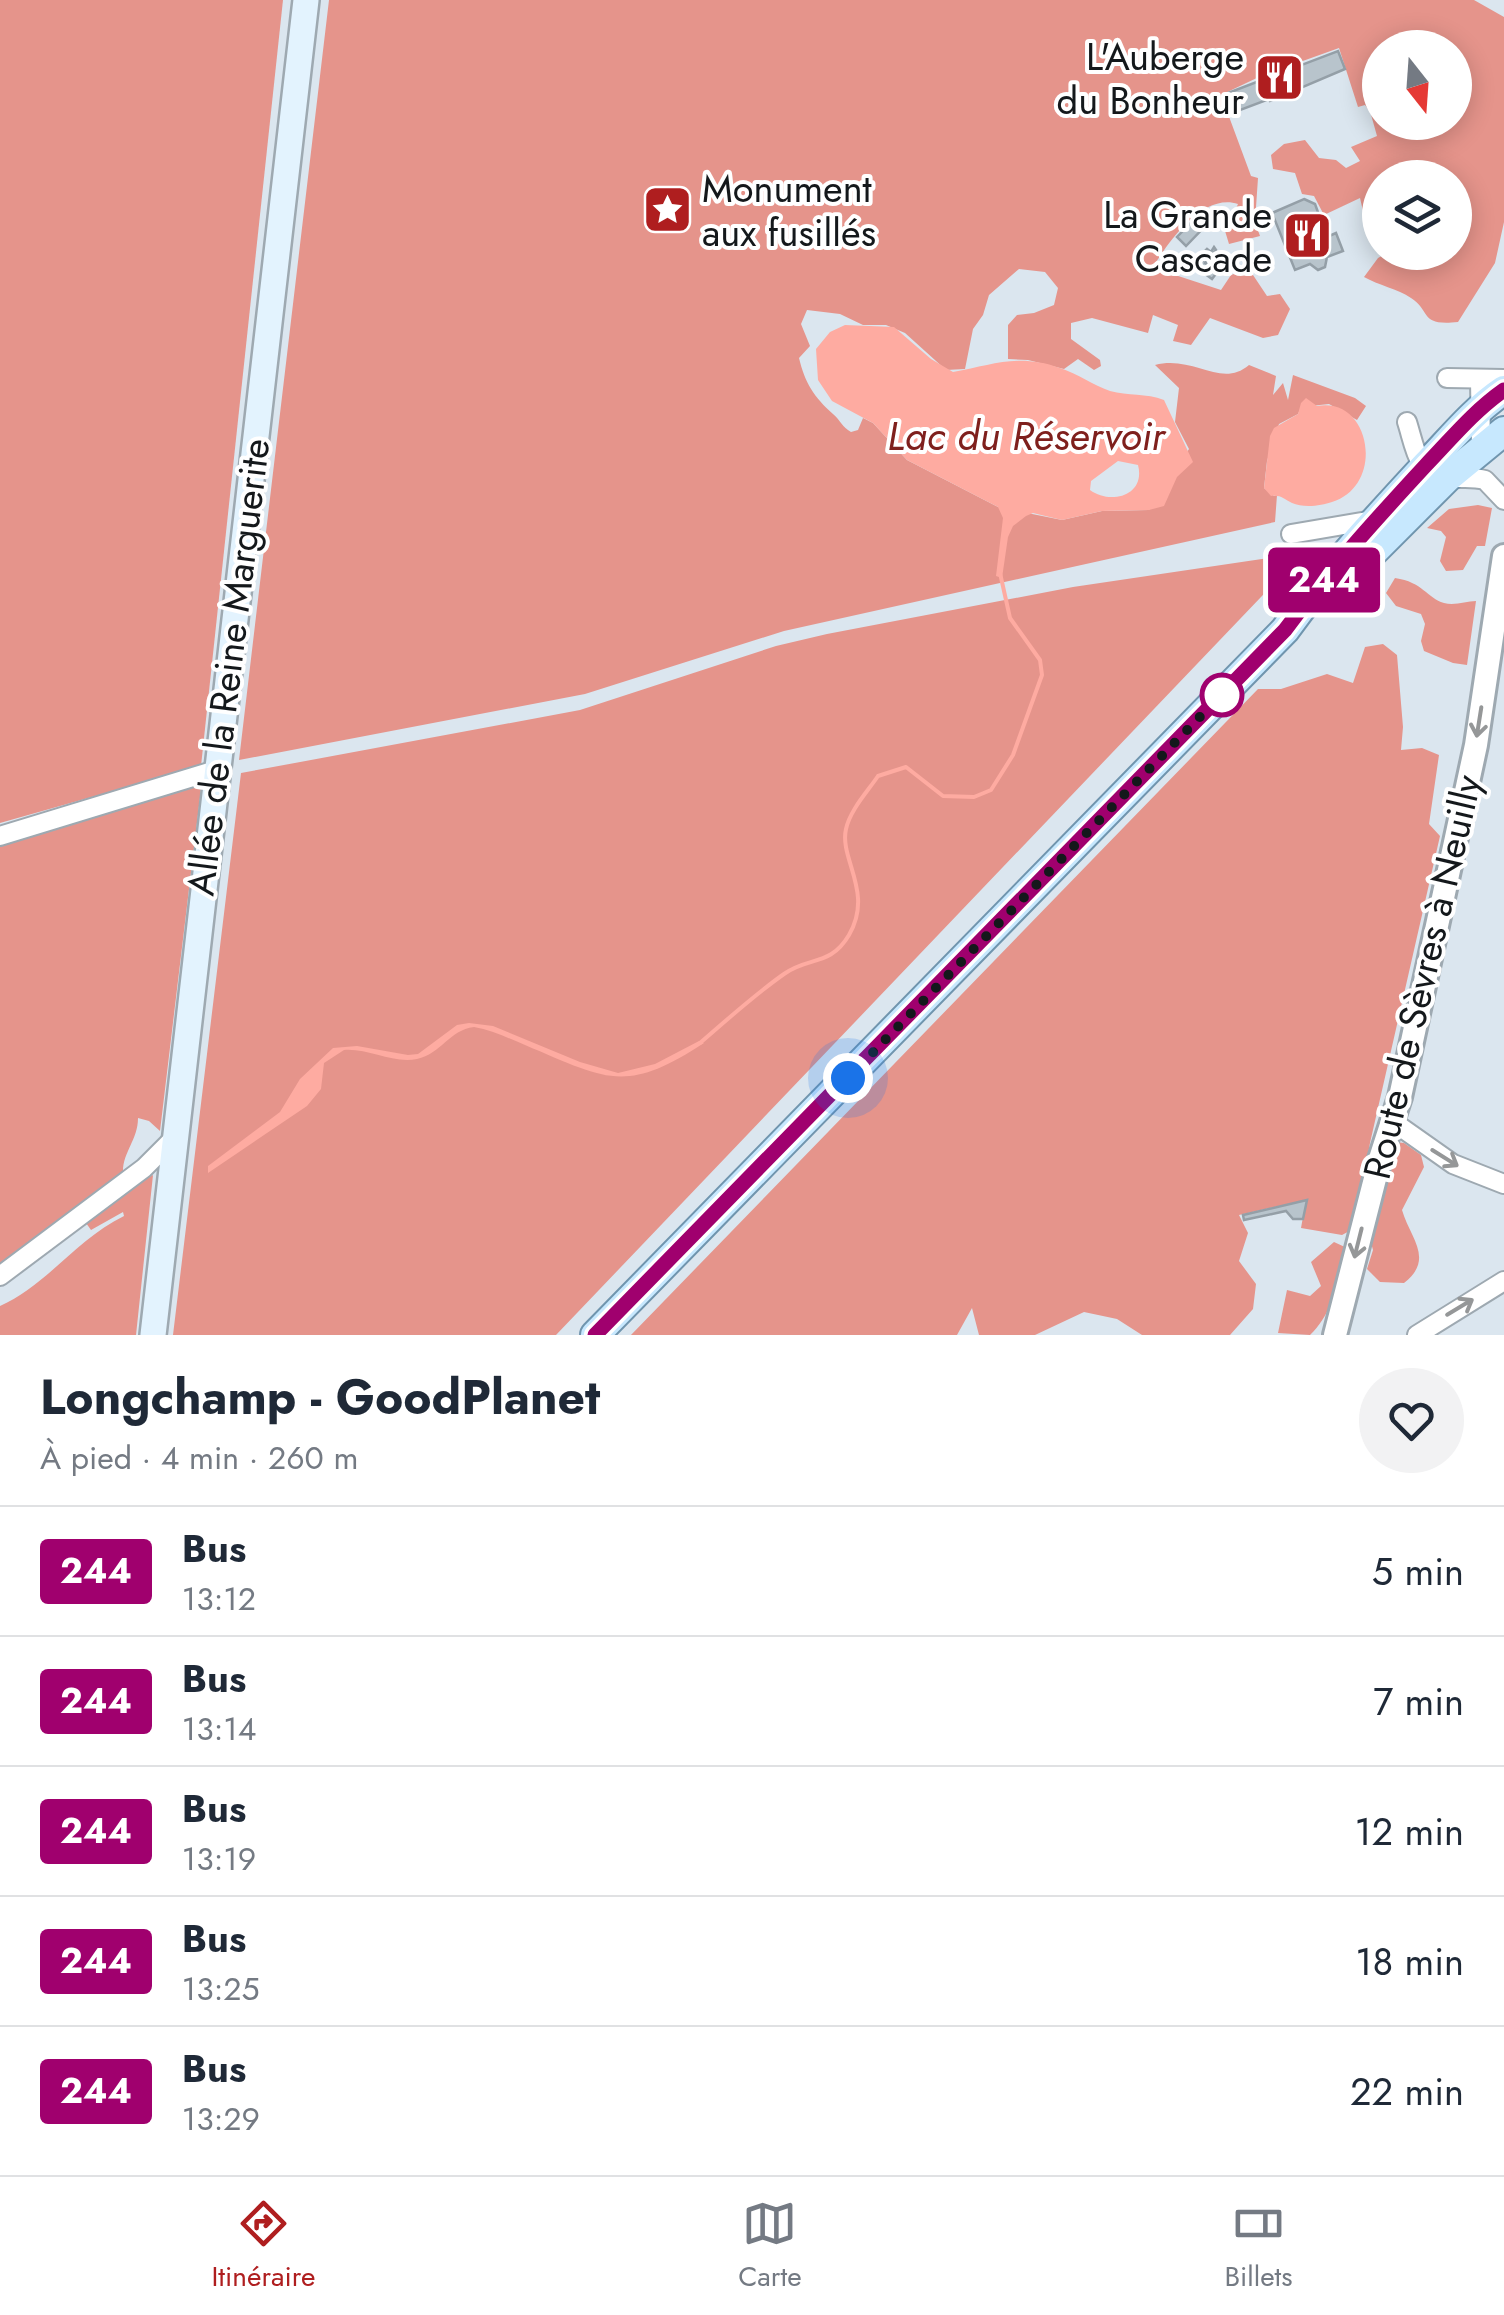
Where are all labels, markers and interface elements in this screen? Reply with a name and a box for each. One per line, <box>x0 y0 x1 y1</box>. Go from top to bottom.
place label: L'Auberge du Bonheur <box>1057 29 1244 128</box>
north arrow <box>1362 30 1472 140</box>
map controls <box>1362 30 1472 270</box>
restaurant icon: L'Auberge du Bonheur <box>1253 52 1305 104</box>
button: layers <box>1362 160 1472 270</box>
place label: Monument aux fusillés <box>702 161 876 260</box>
place icon: Monument aux fusillés <box>641 184 693 236</box>
place label: La Grande Cascade <box>1103 187 1272 286</box>
restaurant icon: La Grande Cascade <box>1281 210 1333 262</box>
water label: Lac du Réservoir <box>887 407 1168 465</box>
street label: Allée de la Reine Marguerite <box>173 435 283 899</box>
line badge: 244 <box>1266 548 1382 612</box>
text: 244 <box>1288 555 1360 605</box>
unlabelled marker <box>1201 674 1243 716</box>
one-way arrow <box>1469 705 1488 738</box>
street label: Route de Sèvres à Neuilly <box>1349 769 1495 1185</box>
your location <box>823 1053 873 1103</box>
one-way arrow <box>1430 1148 1459 1168</box>
one-way arrow <box>1348 1226 1366 1258</box>
one-way arrow <box>1445 1297 1474 1317</box>
text: Longchamp - GoodPlanet <box>40 1363 600 1432</box>
button: heart <box>1359 1368 1464 1473</box>
text: À pied · 4 min · 260 m <box>40 1435 358 1481</box>
text: Bus <box>182 1521 246 1576</box>
text: 5 min <box>1372 1544 1464 1599</box>
text: 244 <box>60 1546 132 1596</box>
text: 13:12 <box>182 1576 256 1622</box>
text: Bus <box>182 1651 246 1706</box>
text: 7 min <box>1373 1674 1464 1729</box>
text: 244 <box>60 1676 132 1726</box>
text: 13:14 <box>182 1706 256 1752</box>
text: Bus <box>182 1781 246 1836</box>
text: 12 min <box>1354 1804 1464 1859</box>
text: 244 <box>60 1806 132 1856</box>
text: 13:19 <box>182 1836 256 1882</box>
text: Bus <box>182 1911 246 1966</box>
text: 18 min <box>1355 1934 1464 1989</box>
text: 244 <box>60 1936 132 1986</box>
text: 13:25 <box>182 1966 260 2012</box>
text: Bus <box>182 2041 246 2096</box>
text: 22 min <box>1350 2064 1464 2119</box>
text: 244 <box>60 2066 132 2116</box>
text: 13:29 <box>182 2096 260 2142</box>
tab: Itinéraire <box>211 2196 315 2297</box>
tab: Carte <box>738 2196 802 2297</box>
tab: Billets <box>1224 2196 1293 2297</box>

